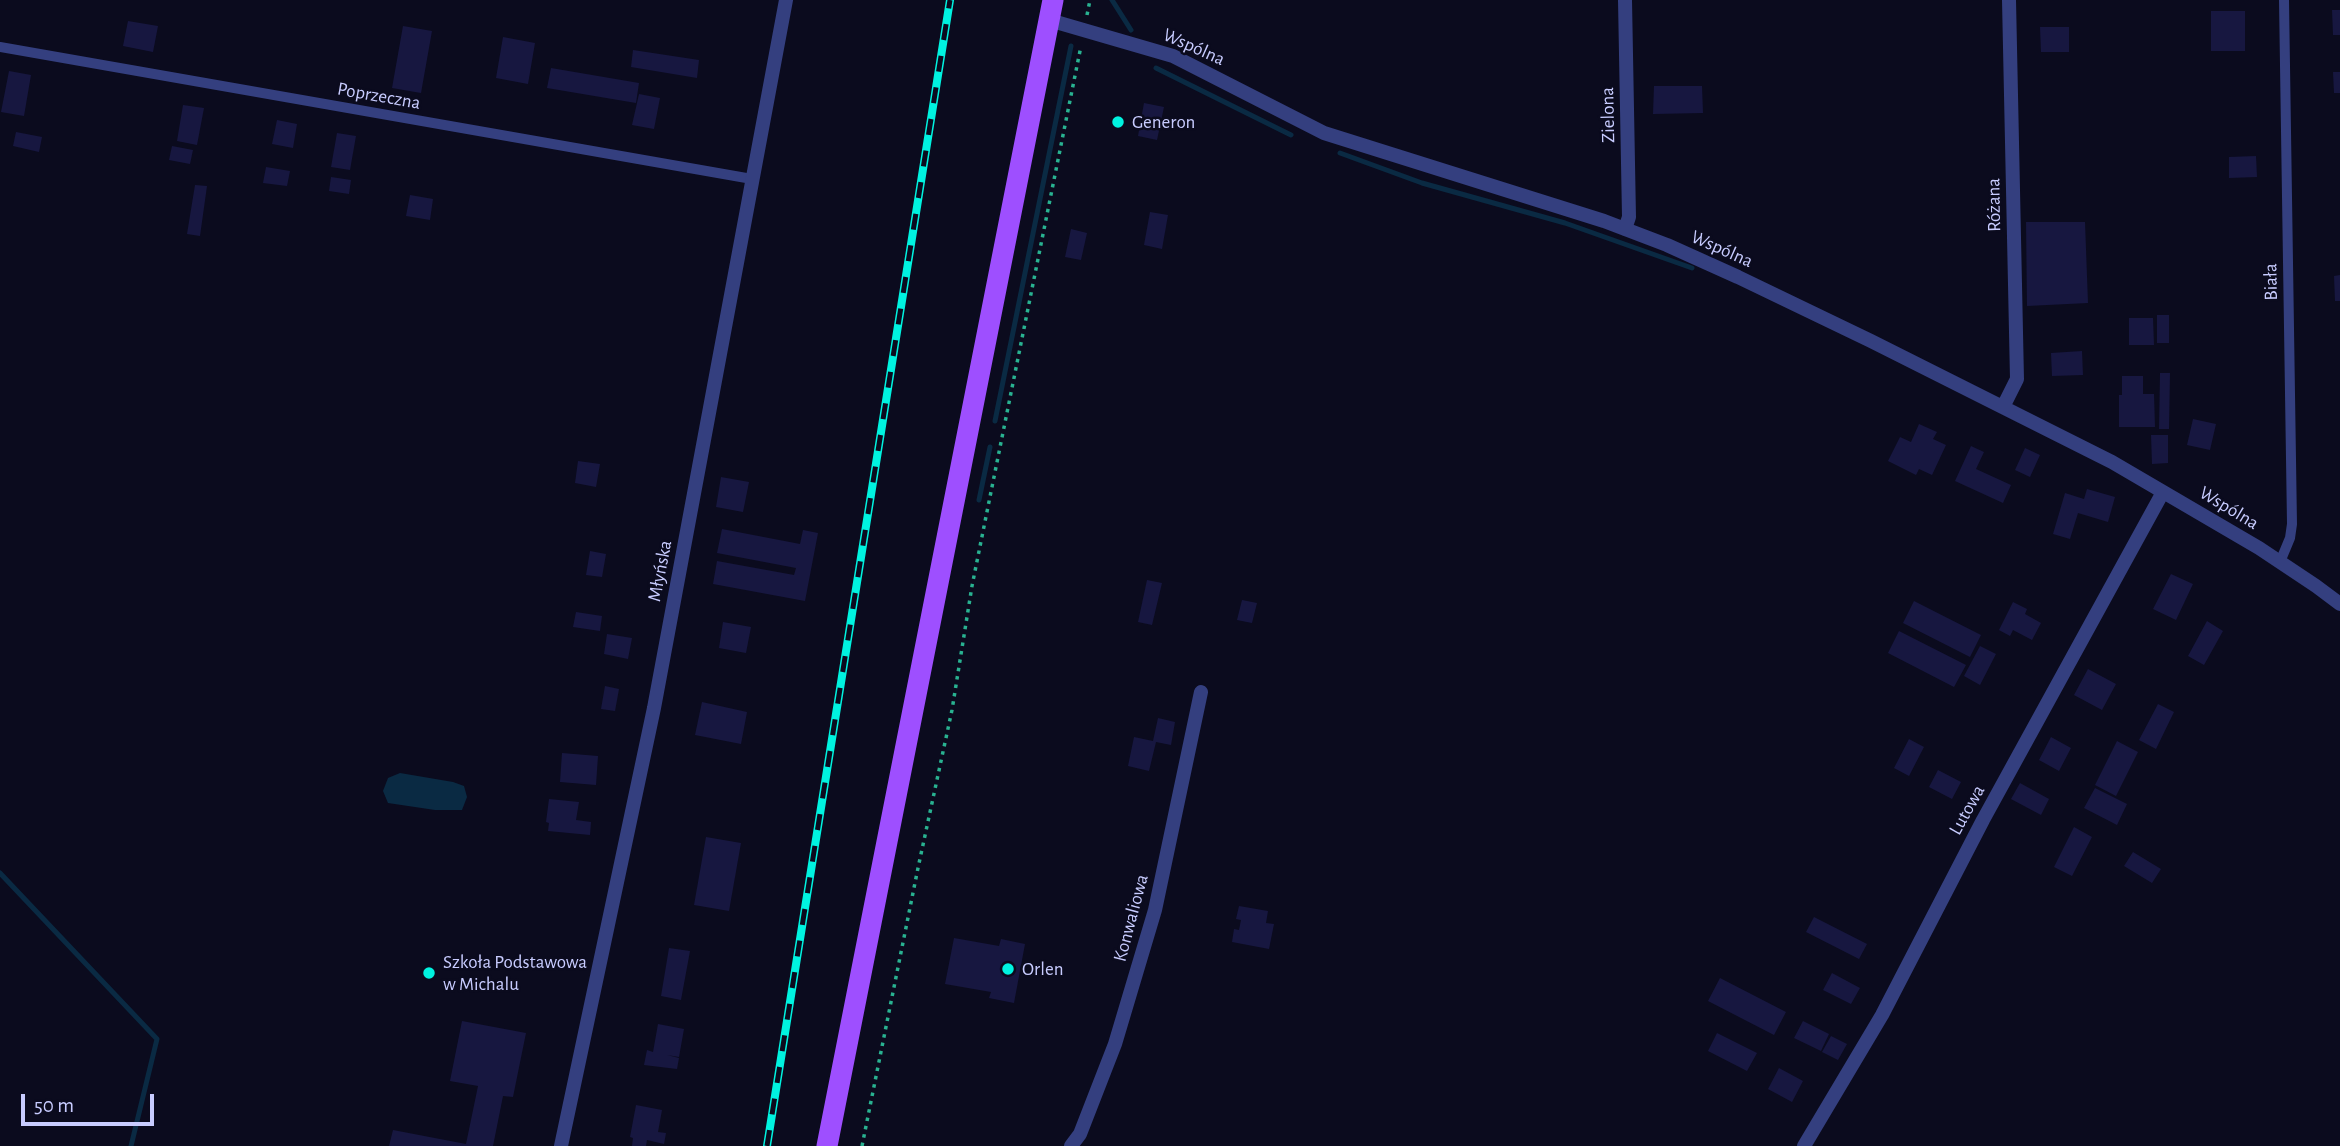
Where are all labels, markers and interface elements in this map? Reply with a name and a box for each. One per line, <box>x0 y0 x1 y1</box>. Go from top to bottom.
street label: Wspólna <box>1159 23 1229 71</box>
street label: Poprzeczna <box>336 77 422 115</box>
street label: Zielona <box>1596 87 1620 143</box>
place label: Generon <box>1132 111 1195 133</box>
marker: Generon <box>1110 114 1126 130</box>
street label: Różana <box>1982 178 2006 232</box>
street label: Wspólna <box>1687 225 1757 273</box>
street label: Biała <box>2259 263 2283 301</box>
street label: Wspólna <box>2195 481 2263 535</box>
street label: Młyńska <box>643 538 677 604</box>
street label: Lutowa <box>1944 781 1990 839</box>
street label: Konwaliowa <box>1108 872 1154 964</box>
place label: Szkoła Podstawowa w Michalu <box>443 951 587 995</box>
place label: Orlen <box>1022 958 1063 980</box>
marker: Orlen <box>1000 961 1016 977</box>
marker: Szkoła Podstawowa w Michalu <box>421 965 437 981</box>
scale bar <box>24 1080 158 1124</box>
text: 50 m <box>34 1095 74 1116</box>

